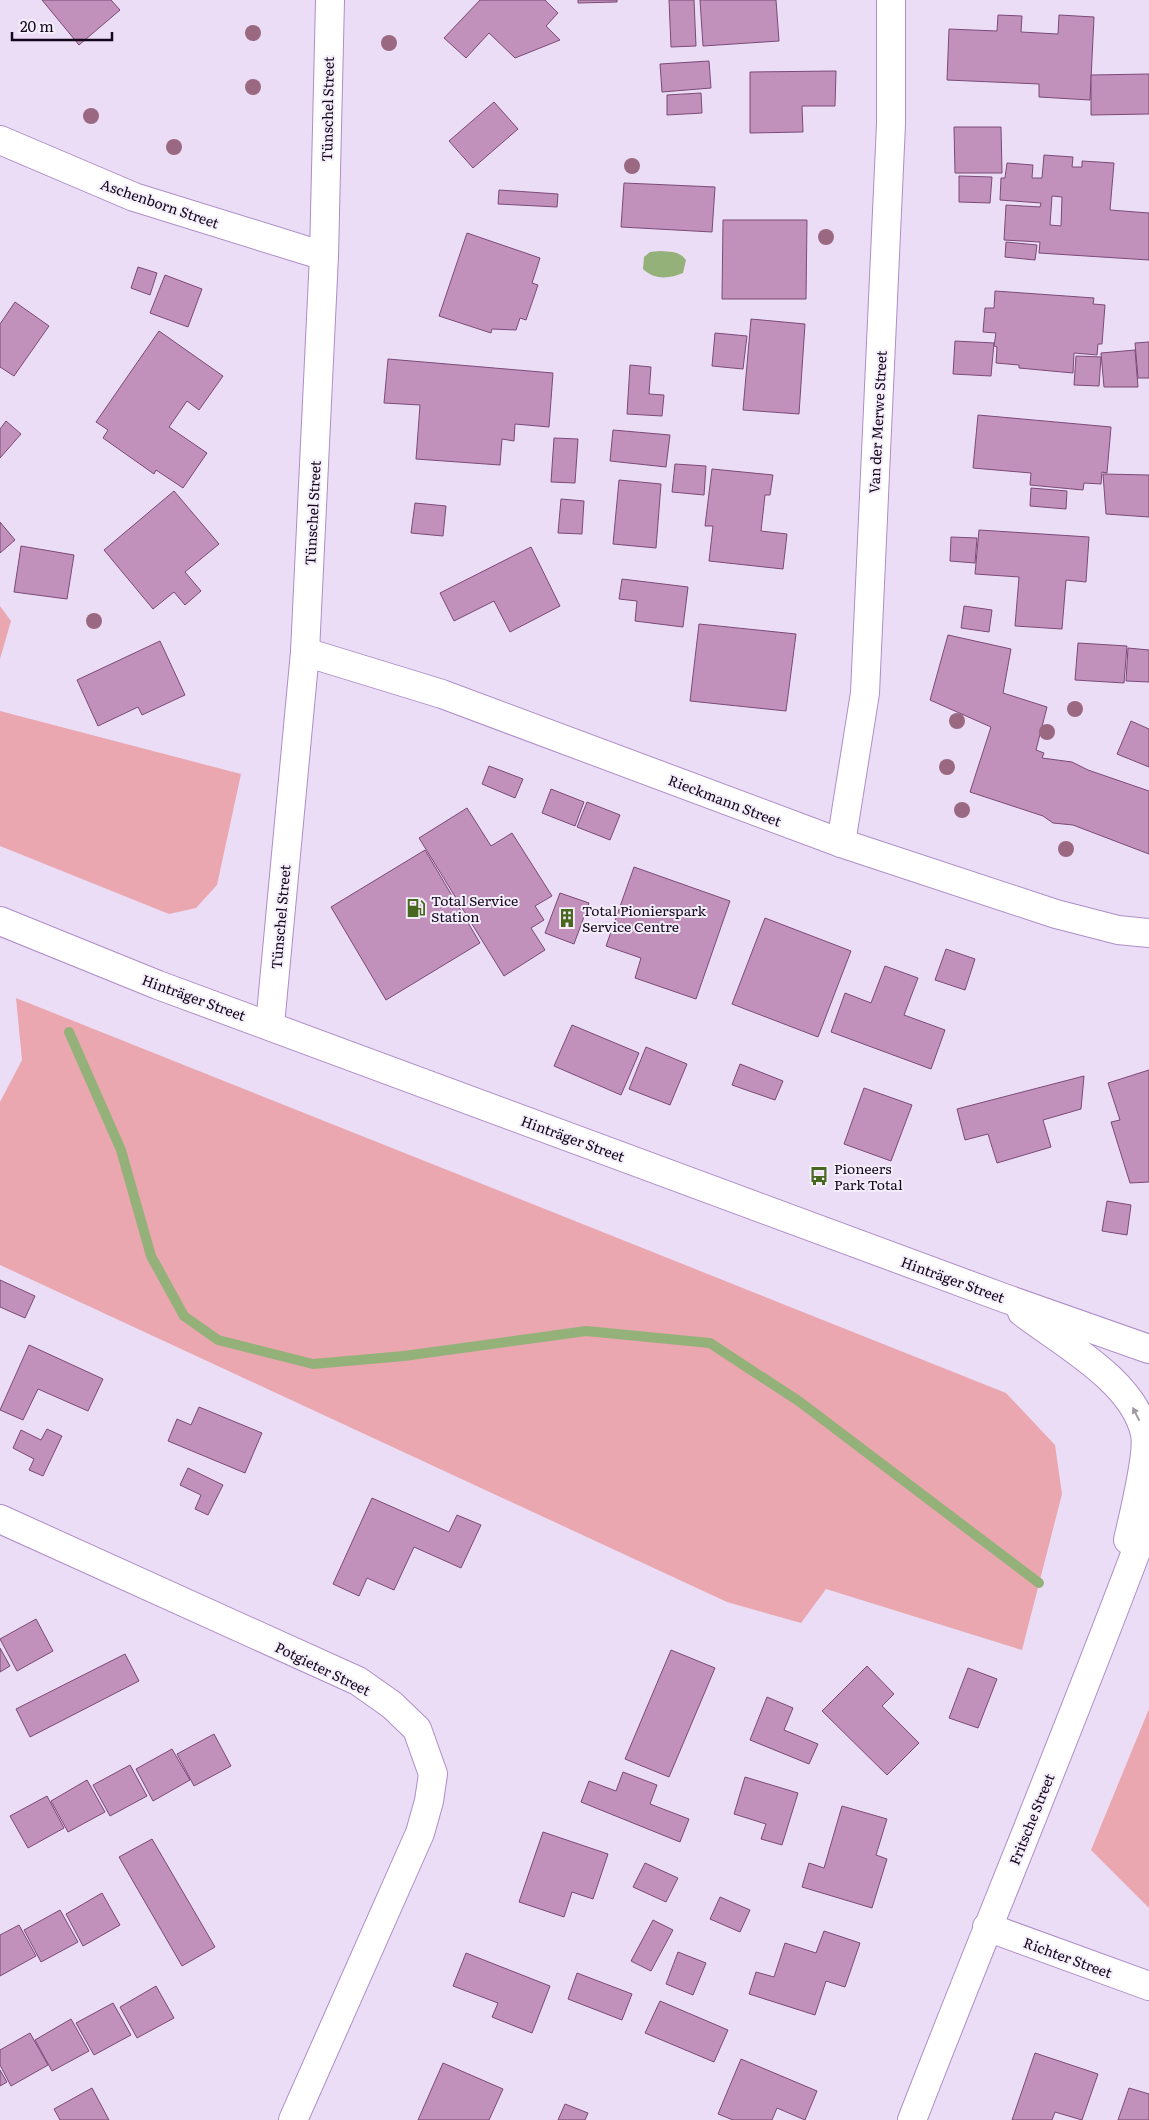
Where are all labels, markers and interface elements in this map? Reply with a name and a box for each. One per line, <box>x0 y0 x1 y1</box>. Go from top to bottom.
scale bar <box>12 10 112 42</box>
text: 20 m <box>20 14 54 37</box>
street label: Tünschel Street <box>316 56 338 162</box>
street label: Aschenborn Street <box>98 173 222 233</box>
street label: Van der Merwe Street <box>863 350 891 494</box>
street label: Tünschel Street <box>299 460 325 566</box>
street label: Rieckmann Street <box>666 769 785 831</box>
street label: Tünschel Street <box>265 863 295 970</box>
place label: Total Service Station <box>431 890 518 926</box>
fuel station icon: Total Service Station <box>405 897 427 919</box>
place label: Total Pionierspark Service Centre <box>582 900 706 936</box>
building icon: Total Pionierspark Service Centre <box>556 907 578 929</box>
street label: Hinträger Street <box>139 969 249 1025</box>
street label: Hinträger Street <box>518 1110 628 1166</box>
place label: Pioneers Park Total <box>834 1158 903 1194</box>
bus stop icon: Pioneers Park Total <box>808 1165 830 1187</box>
street label: Hinträger Street <box>898 1251 1008 1307</box>
one-way arrow <box>1132 1406 1140 1421</box>
street label: Potgieter Street <box>272 1636 374 1700</box>
street label: Fritsche Street <box>1004 1770 1059 1868</box>
street label: Richter Street <box>1021 1932 1115 1982</box>

